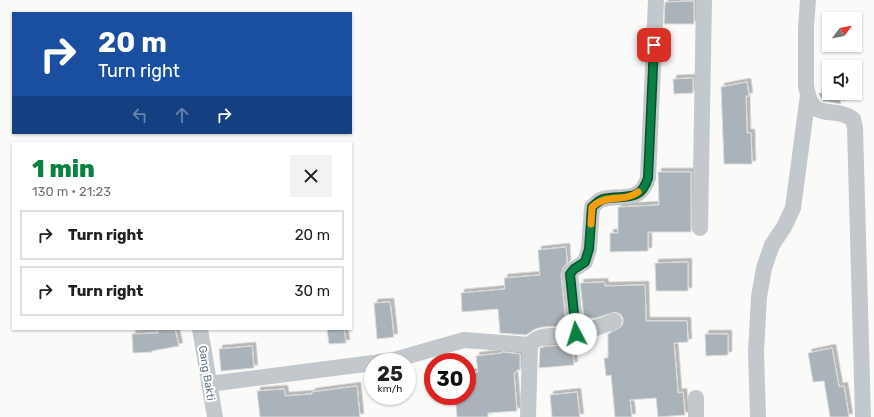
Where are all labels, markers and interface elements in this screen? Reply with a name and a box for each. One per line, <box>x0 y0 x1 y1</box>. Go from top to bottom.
north arrow <box>822 12 862 52</box>
map controls <box>822 12 862 100</box>
text: 20 m <box>98 26 167 59</box>
icon: right <box>32 28 84 80</box>
pin <box>637 28 671 62</box>
icon: arrive <box>643 34 665 56</box>
text: Turn right <box>98 60 180 82</box>
button: sound <box>822 60 862 100</box>
icon: left <box>129 104 151 126</box>
icon: ahead <box>171 104 193 126</box>
icon: right <box>213 104 235 126</box>
text: 1 min <box>32 155 95 183</box>
button: close <box>290 155 332 197</box>
text: 130 m · 21:23 <box>32 184 111 199</box>
icon: right <box>34 224 56 246</box>
text: Turn right <box>68 226 143 244</box>
text: 20 m <box>295 226 330 244</box>
icon: right <box>34 280 56 302</box>
text: Turn right <box>68 282 143 300</box>
text: 30 m <box>294 282 330 300</box>
position arrow <box>555 313 597 355</box>
street label: Gang Bakti <box>196 345 217 402</box>
speed limit sign: 30 <box>424 353 476 405</box>
text: 25 <box>377 362 403 386</box>
text: km/h <box>378 383 402 395</box>

